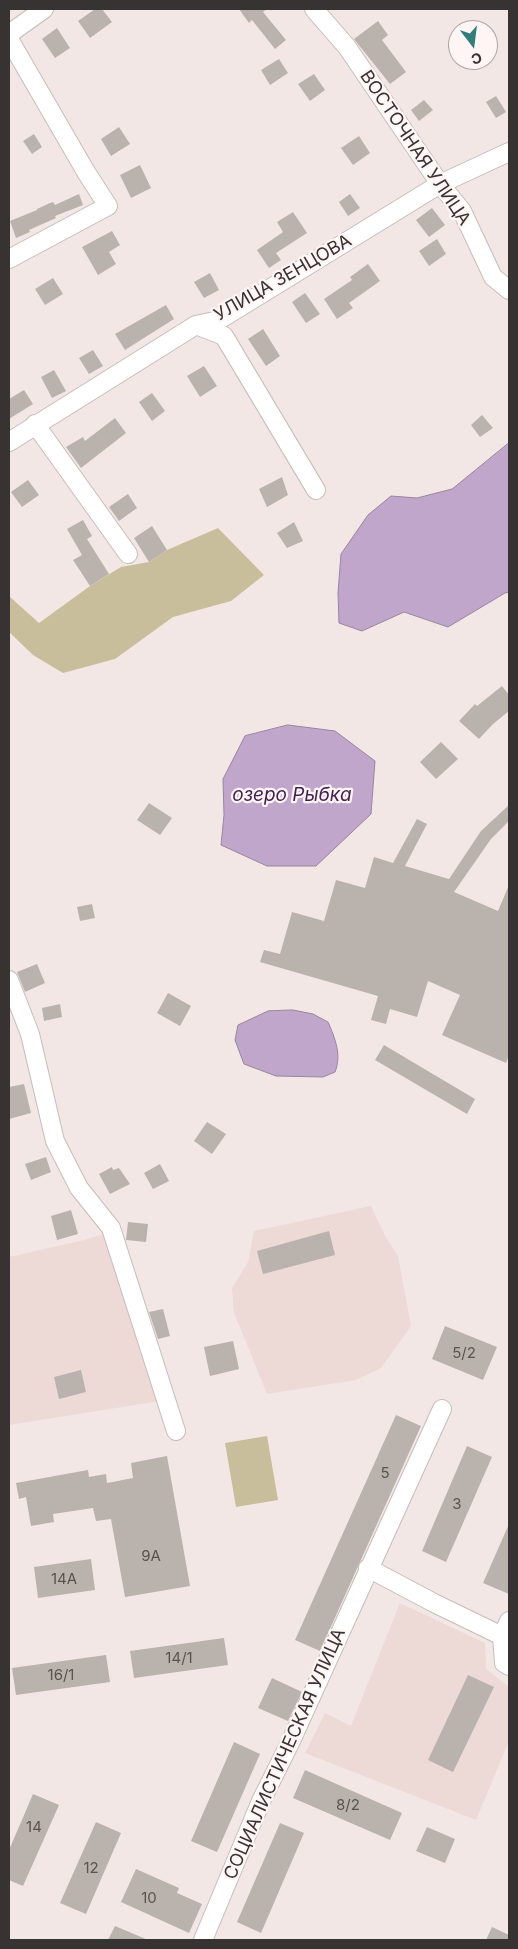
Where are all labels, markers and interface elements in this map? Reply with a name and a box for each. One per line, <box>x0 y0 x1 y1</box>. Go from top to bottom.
north arrow <box>448 20 498 70</box>
text: С <box>470 49 484 69</box>
street label: ВОСТОЧНАЯ УЛИЦА <box>355 66 475 230</box>
street label: УЛИЦА ЗЕНЦОВА <box>210 230 356 326</box>
water label: озеро Рыбка <box>232 784 352 806</box>
house number: 5/2 <box>452 1344 476 1362</box>
house number: 5 <box>380 1464 390 1482</box>
house number: 3 <box>452 1495 462 1513</box>
house number: 9А <box>141 1547 161 1565</box>
house number: 14А <box>51 1570 77 1588</box>
street label: СОЦИАЛИСТИЧЕСКАЯ УЛИЦА <box>220 1625 350 1883</box>
house number: 14/1 <box>165 1649 193 1667</box>
house number: 16/1 <box>48 1666 74 1684</box>
house number: 8/2 <box>336 1796 360 1814</box>
house number: 14 <box>26 1818 42 1836</box>
house number: 12 <box>83 1859 99 1877</box>
house number: 10 <box>141 1889 157 1907</box>

